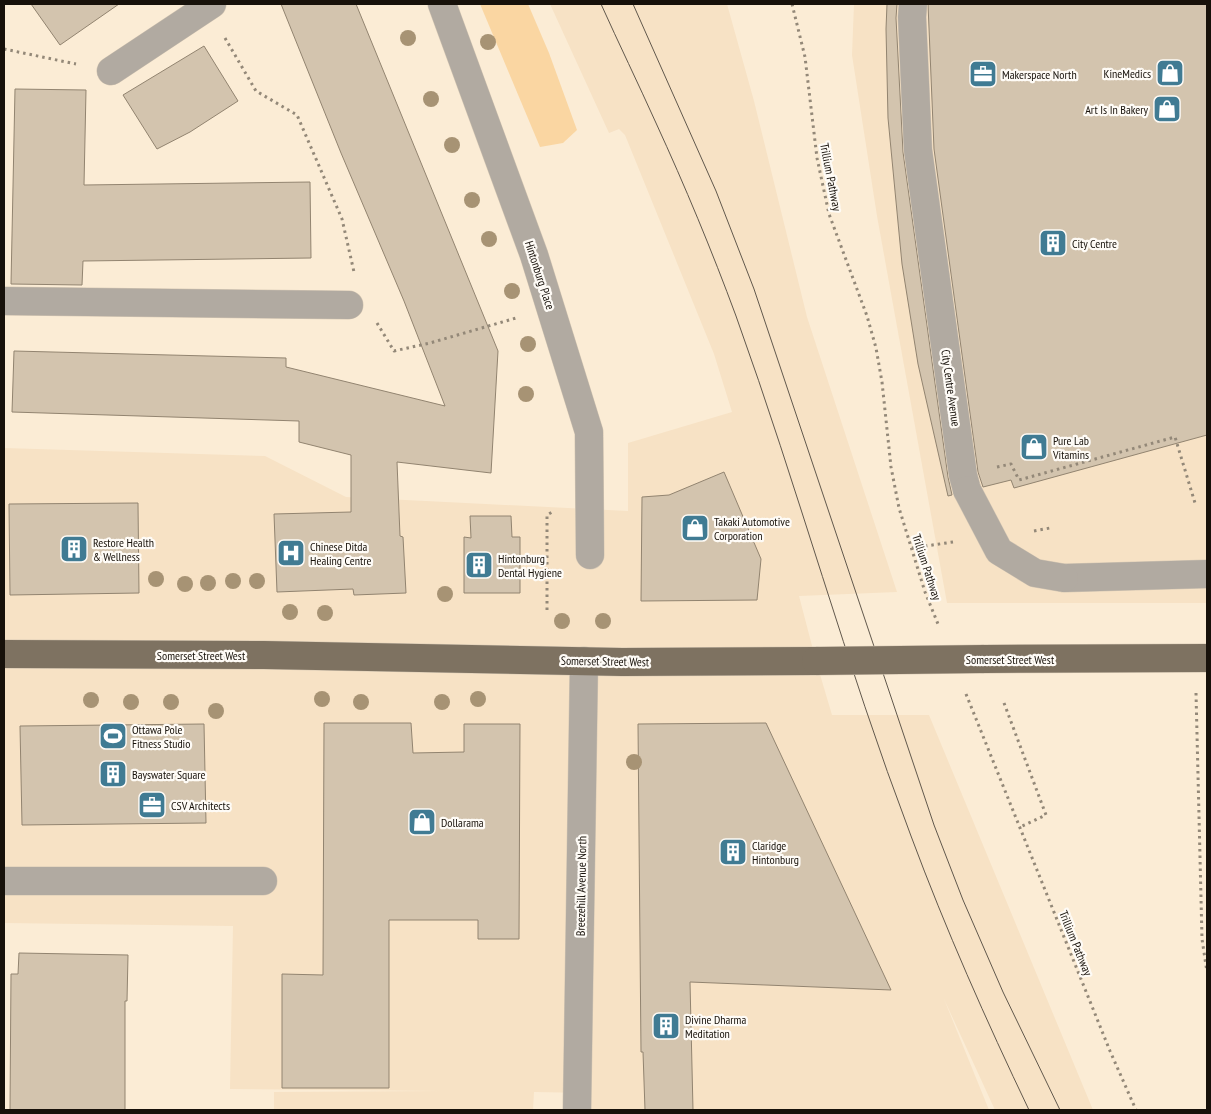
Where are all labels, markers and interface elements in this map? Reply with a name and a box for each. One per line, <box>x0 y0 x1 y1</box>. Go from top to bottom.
shop icon: KineMedics <box>1155 58 1185 88</box>
office icon: Makerspace North <box>968 59 998 89</box>
place label: KineMedics <box>1104 66 1151 81</box>
place label: Makerspace North <box>1002 67 1077 82</box>
shop icon: Art Is In Bakery <box>1152 94 1182 124</box>
place label: Art Is In Bakery <box>1085 102 1148 117</box>
street label: Trillium Pathway <box>817 142 845 213</box>
building icon: City Centre <box>1038 228 1068 258</box>
place label: City Centre <box>1072 236 1117 251</box>
street label: Hintonburg Place <box>522 239 558 311</box>
street label: City Centre Avenue <box>938 349 964 427</box>
shop icon: Pure Lab Vitamins <box>1019 432 1049 462</box>
place label: Pure Lab Vitamins <box>1052 433 1089 462</box>
shop icon: Takaki Automotive Corporation <box>680 513 710 543</box>
place label: Takaki Automotive Corporation <box>714 514 790 543</box>
street label: Trillium Pathway <box>909 532 945 603</box>
building icon: Restore Health & Wellness <box>59 534 89 564</box>
place label: Restore Health & Wellness <box>93 535 154 564</box>
hospital icon: Chinese Ditda Healing Centre <box>276 538 306 568</box>
place label: Chinese Ditda Healing Centre <box>310 539 372 568</box>
building icon: Hintonburg Dental Hygiene <box>464 550 494 580</box>
place label: Hintonburg Dental Hygiene <box>498 551 562 580</box>
street label: Somerset Street West <box>157 648 246 663</box>
street label: Somerset Street West <box>966 652 1055 667</box>
street label: Somerset Street West <box>561 653 650 669</box>
sports icon: Ottawa Pole Fitness Studio <box>98 721 128 751</box>
place label: Ottawa Pole Fitness Studio <box>132 722 190 751</box>
building icon: Bayswater Square <box>98 759 128 789</box>
place label: Bayswater Square <box>132 767 206 782</box>
office icon: CSV Architects <box>137 790 167 820</box>
place label: CSV Architects <box>171 798 230 813</box>
shop icon: Dollarama <box>407 807 437 837</box>
place label: Dollarama <box>441 815 484 830</box>
street label: Breezehill Avenue North <box>573 836 589 936</box>
building icon: Claridge Hintonburg <box>718 837 748 867</box>
place label: Claridge Hintonburg <box>752 838 799 867</box>
street label: Trillium Pathway <box>1056 908 1096 978</box>
building icon: Divine Dharma Meditation <box>651 1011 681 1041</box>
place label: Divine Dharma Meditation <box>685 1012 746 1041</box>

